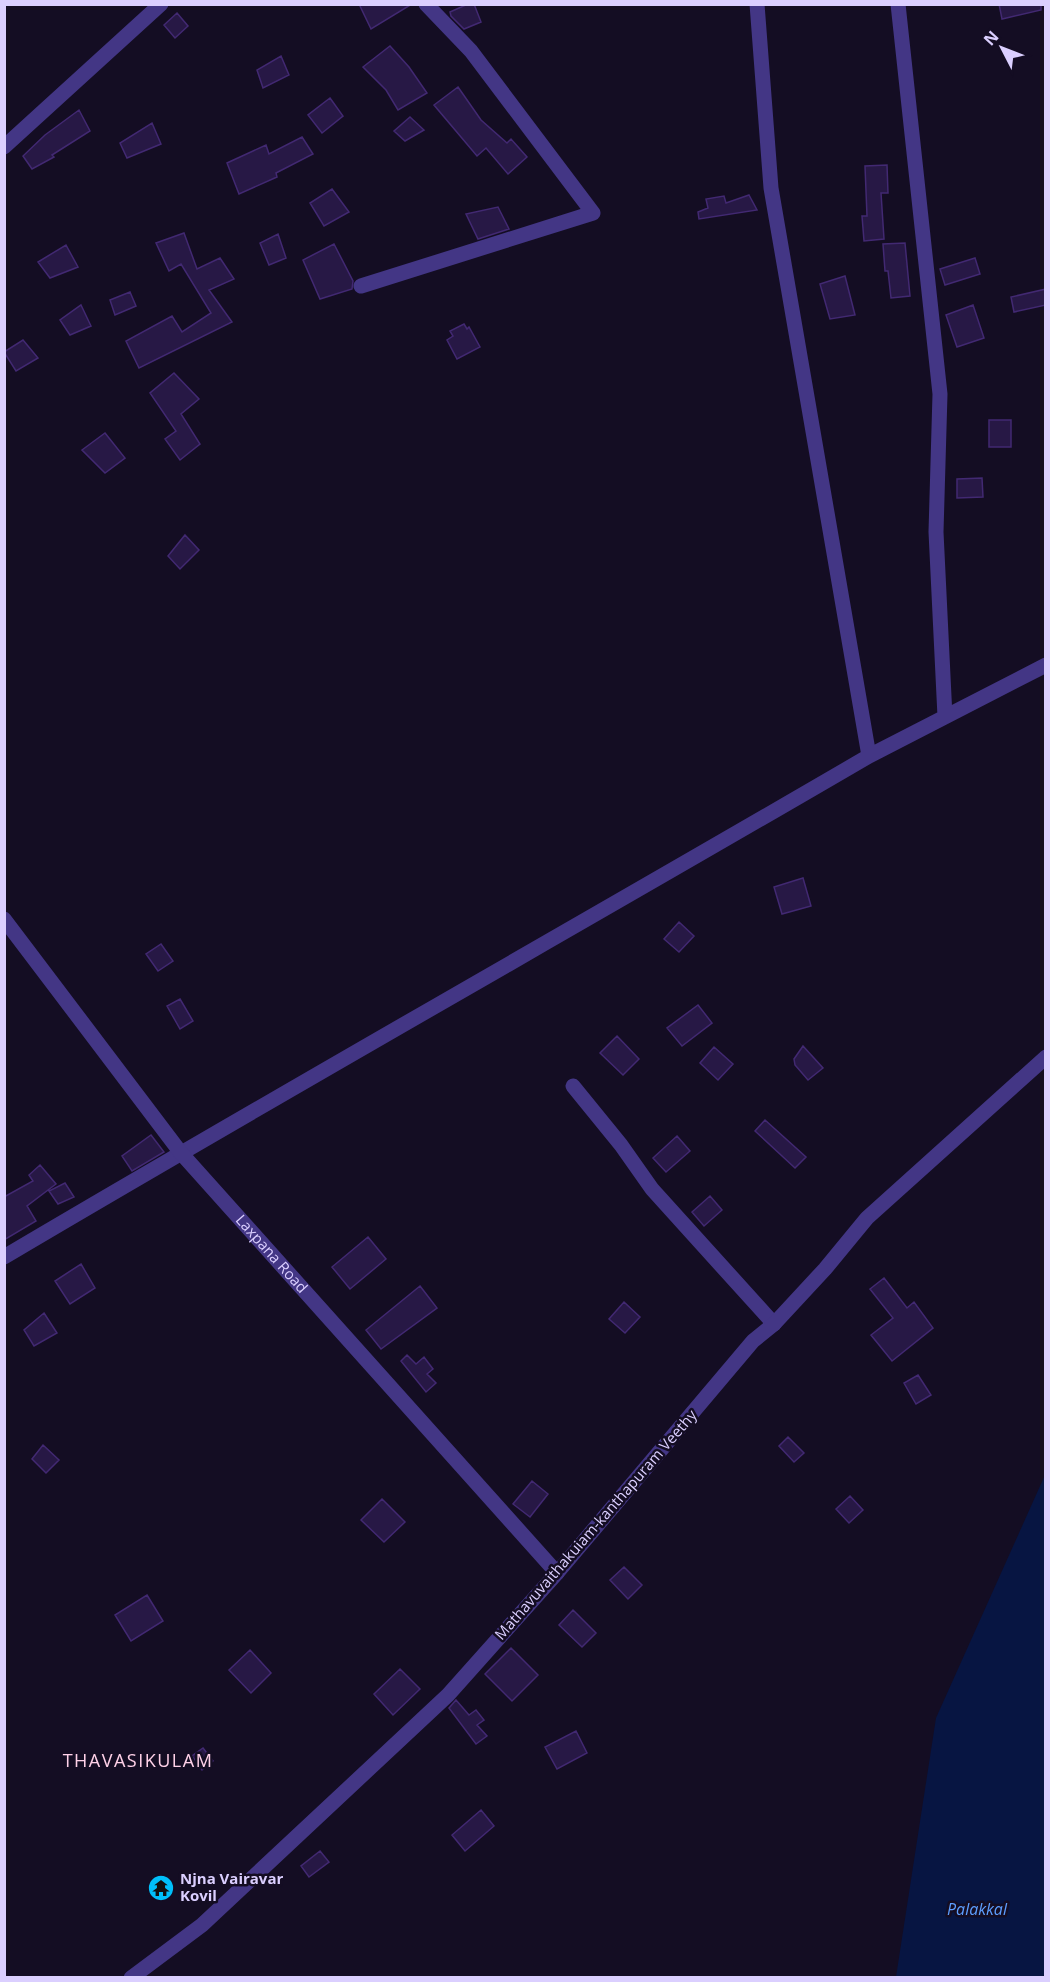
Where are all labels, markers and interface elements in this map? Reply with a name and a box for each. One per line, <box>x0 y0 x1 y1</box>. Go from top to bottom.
north arrow <box>972 18 1032 78</box>
text: N <box>978 26 1003 50</box>
street label: Laxpana Road <box>232 1210 313 1297</box>
street label: Mathavuvaithakuiam-kanthapuram Veethy <box>490 1405 701 1644</box>
district label: THAVASIKULAM <box>63 1748 213 1772</box>
place label: Njna Vairavar Kovil <box>180 1868 283 1905</box>
temple icon: Njna Vairavar Kovil <box>146 1873 176 1903</box>
water label: Palakkal <box>947 1898 1008 1920</box>

